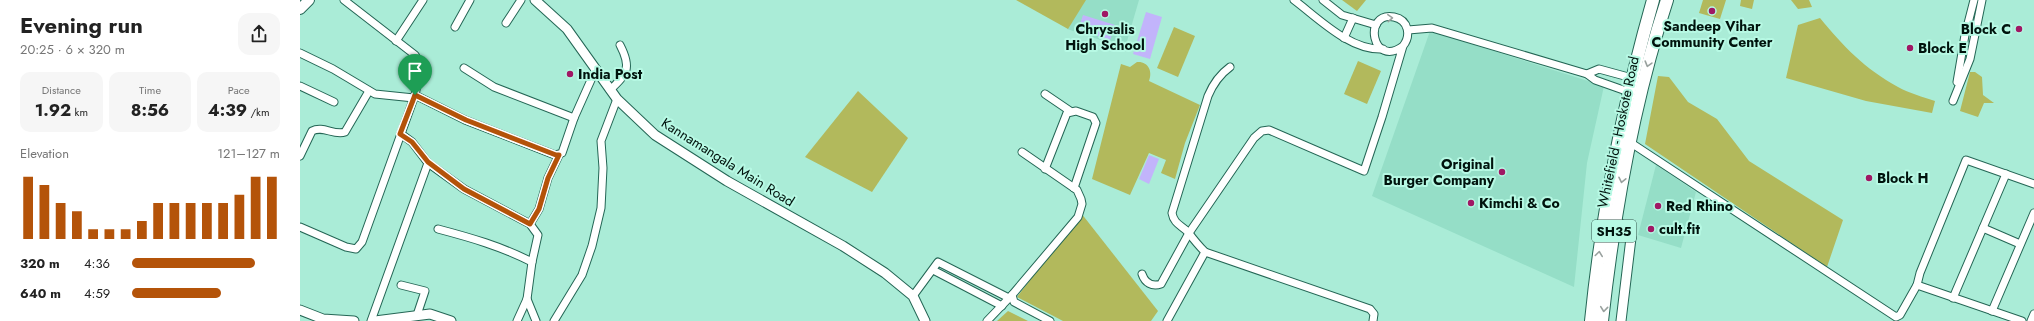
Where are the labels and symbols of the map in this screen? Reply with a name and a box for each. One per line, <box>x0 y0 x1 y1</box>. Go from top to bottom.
marker: Sandeep Vihar Community Center <box>1707 6 1717 16</box>
marker: Chrysalis High School <box>1100 9 1110 19</box>
one-way arrow <box>1387 14 1393 23</box>
place label: Sandeep Vihar Community Center <box>1651 16 1773 52</box>
place label: Chrysalis High School <box>1065 19 1145 55</box>
place label: Block C <box>1961 19 2011 39</box>
marker: Block C <box>2014 24 2024 34</box>
place label: Block E <box>1918 38 1967 58</box>
marker: Block E <box>1905 43 1915 53</box>
pin <box>398 54 432 95</box>
street label: Whitefield - Hoskote Road <box>1592 54 1644 210</box>
one-way arrow <box>1644 60 1653 67</box>
place label: India Post <box>578 64 643 84</box>
marker: India Post <box>565 69 575 79</box>
street label: Kannamangala Main Road <box>658 113 798 211</box>
place label: Original Burger Company <box>1384 154 1495 190</box>
marker: Original Burger Company <box>1497 167 1507 177</box>
place label: Block H <box>1877 168 1929 188</box>
marker: Block H <box>1864 173 1874 183</box>
one-way arrow <box>1619 177 1627 183</box>
place label: Kimchi & Co <box>1479 193 1560 213</box>
place label: Red Rhino <box>1666 196 1733 216</box>
marker: Kimchi & Co <box>1466 198 1476 208</box>
marker: Red Rhino <box>1653 201 1663 211</box>
place label: cult.fit <box>1659 219 1700 239</box>
road number: SH35 <box>1592 220 1636 242</box>
marker: cult.fit <box>1646 224 1656 234</box>
one-way arrow <box>1594 251 1603 258</box>
one-way arrow <box>1599 306 1608 312</box>

